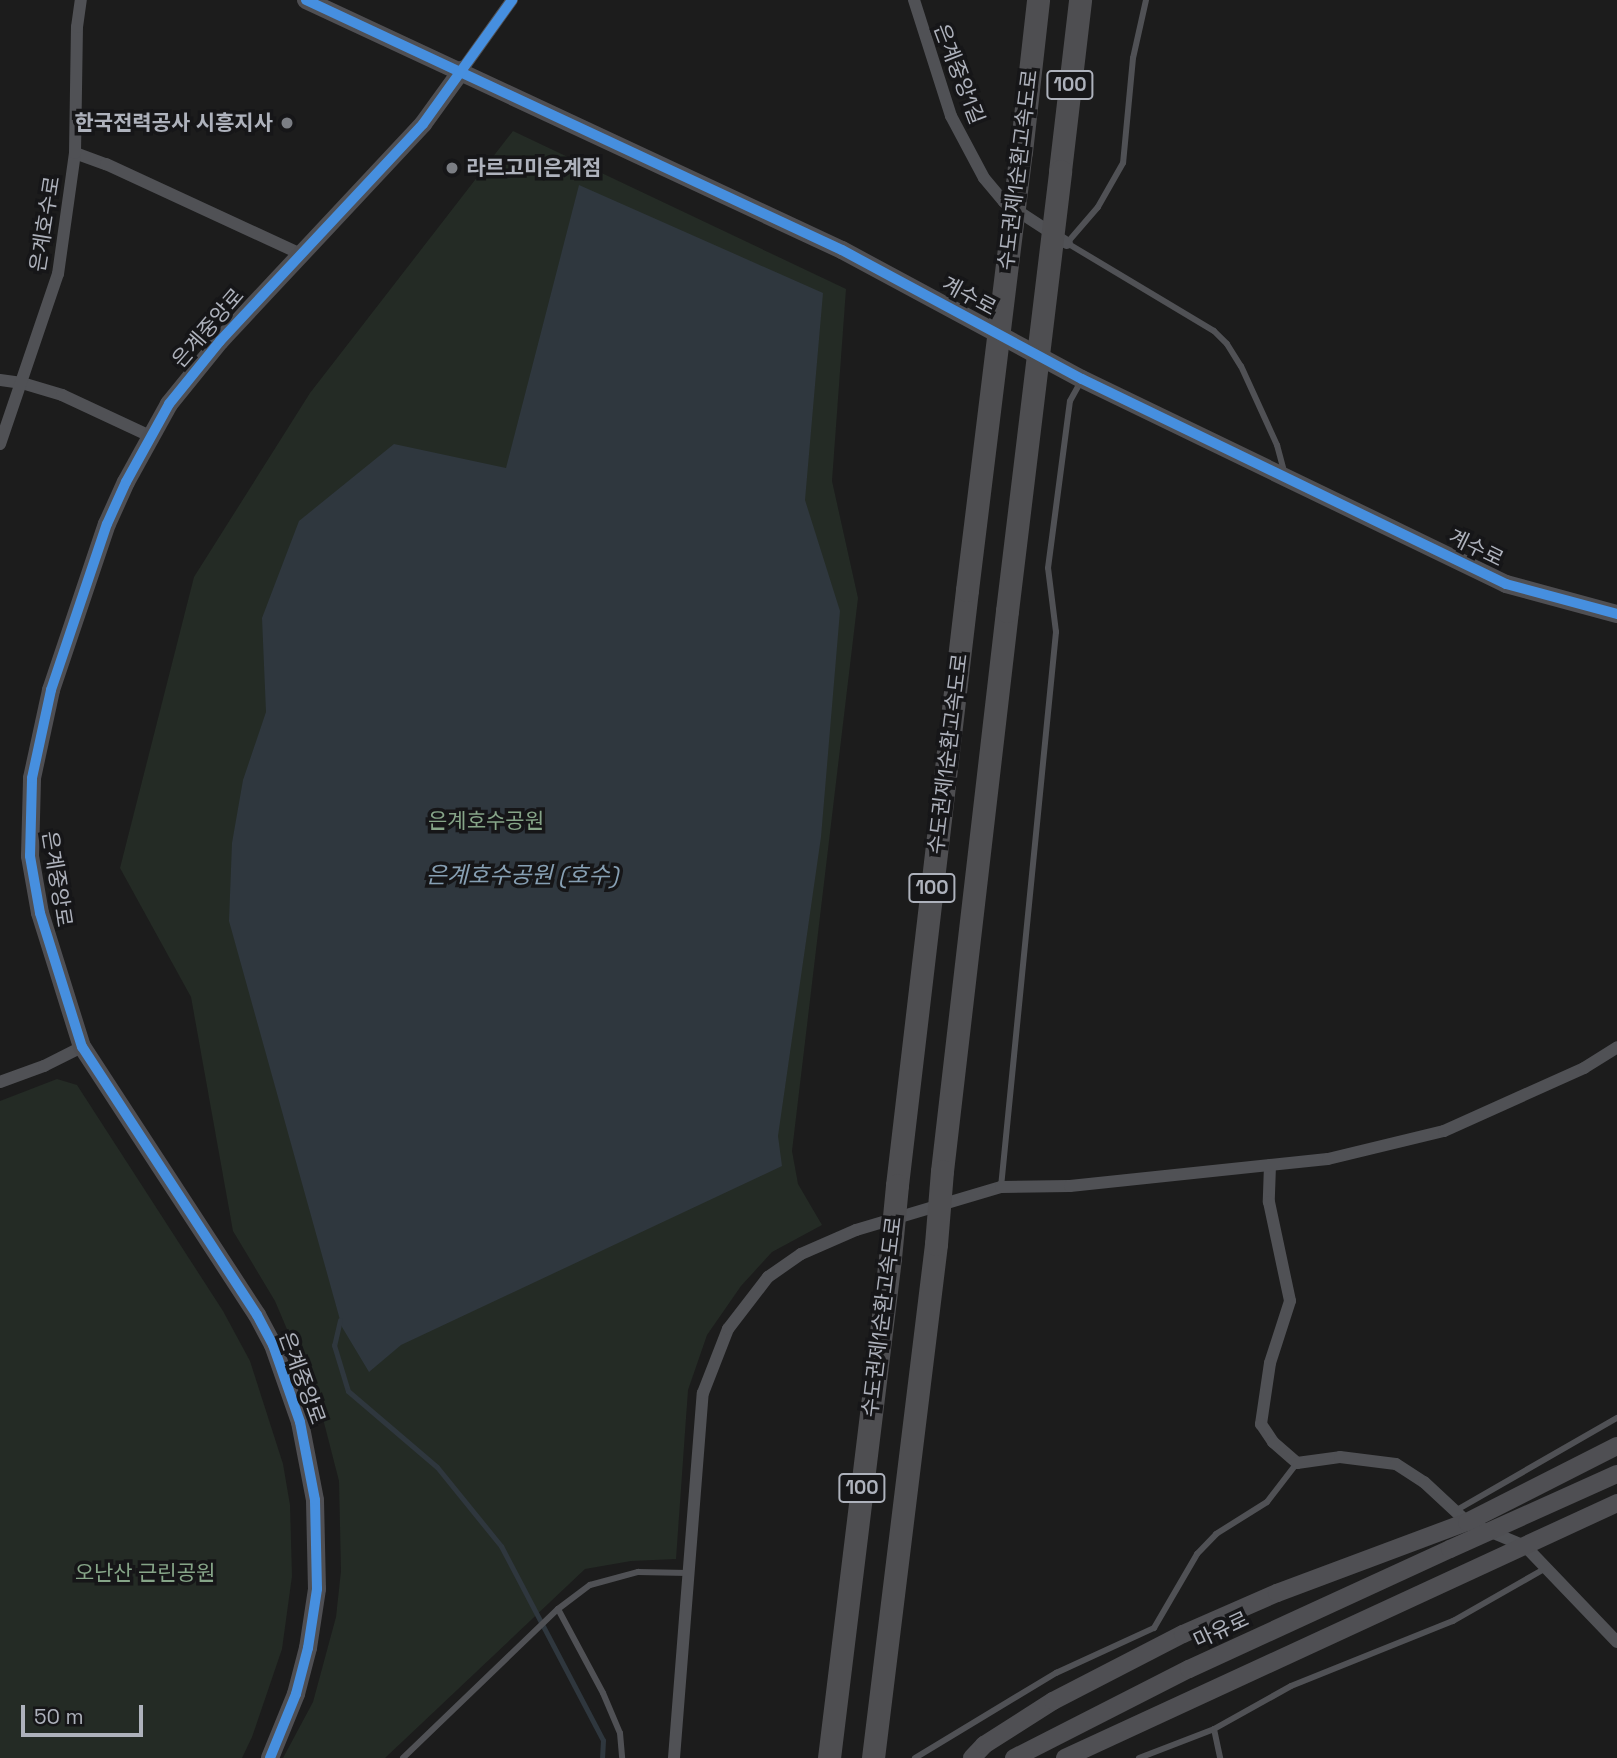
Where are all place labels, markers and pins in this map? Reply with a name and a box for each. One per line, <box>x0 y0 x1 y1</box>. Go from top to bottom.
place label: 한국전력공사 시흥지사 <box>74 110 273 136</box>
marker: 한국전력공사 시흥지사 <box>279 115 295 131</box>
place label: 라르고미은계점 <box>466 155 601 181</box>
marker: 라르고미은계점 <box>444 160 460 176</box>

